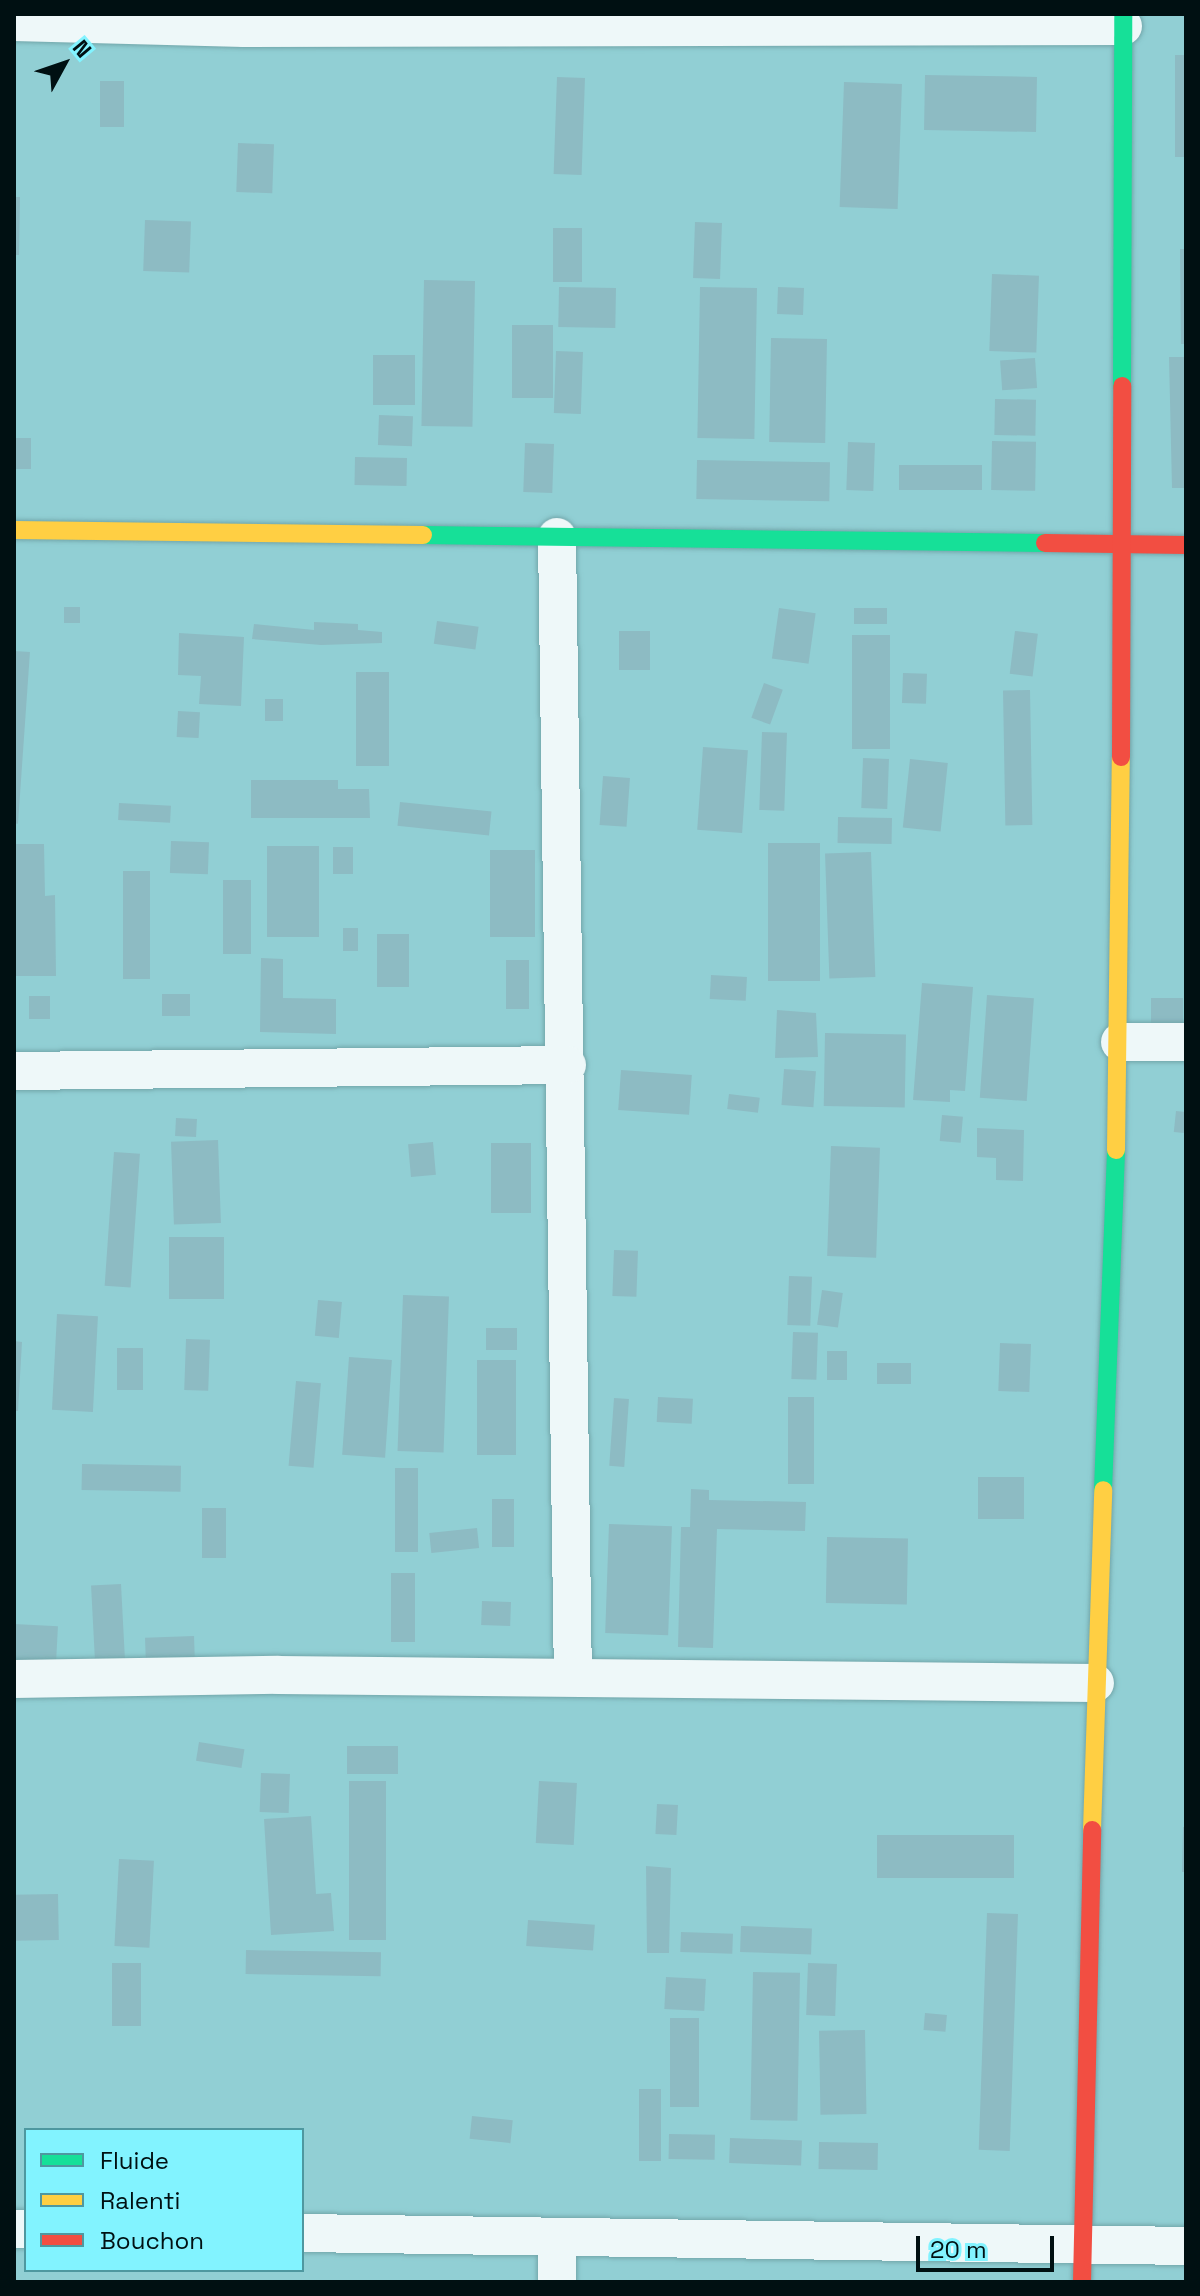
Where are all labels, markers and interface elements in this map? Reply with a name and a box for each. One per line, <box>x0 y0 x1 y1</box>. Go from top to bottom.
north arrow <box>24 24 104 104</box>
text: N <box>67 34 98 63</box>
legend <box>24 2128 304 2272</box>
text: Fluide <box>100 2145 169 2176</box>
text: Ralenti <box>100 2185 180 2216</box>
scale bar <box>920 2220 1058 2270</box>
text: Bouchon <box>100 2225 204 2256</box>
text: 20 m <box>930 2234 987 2265</box>

